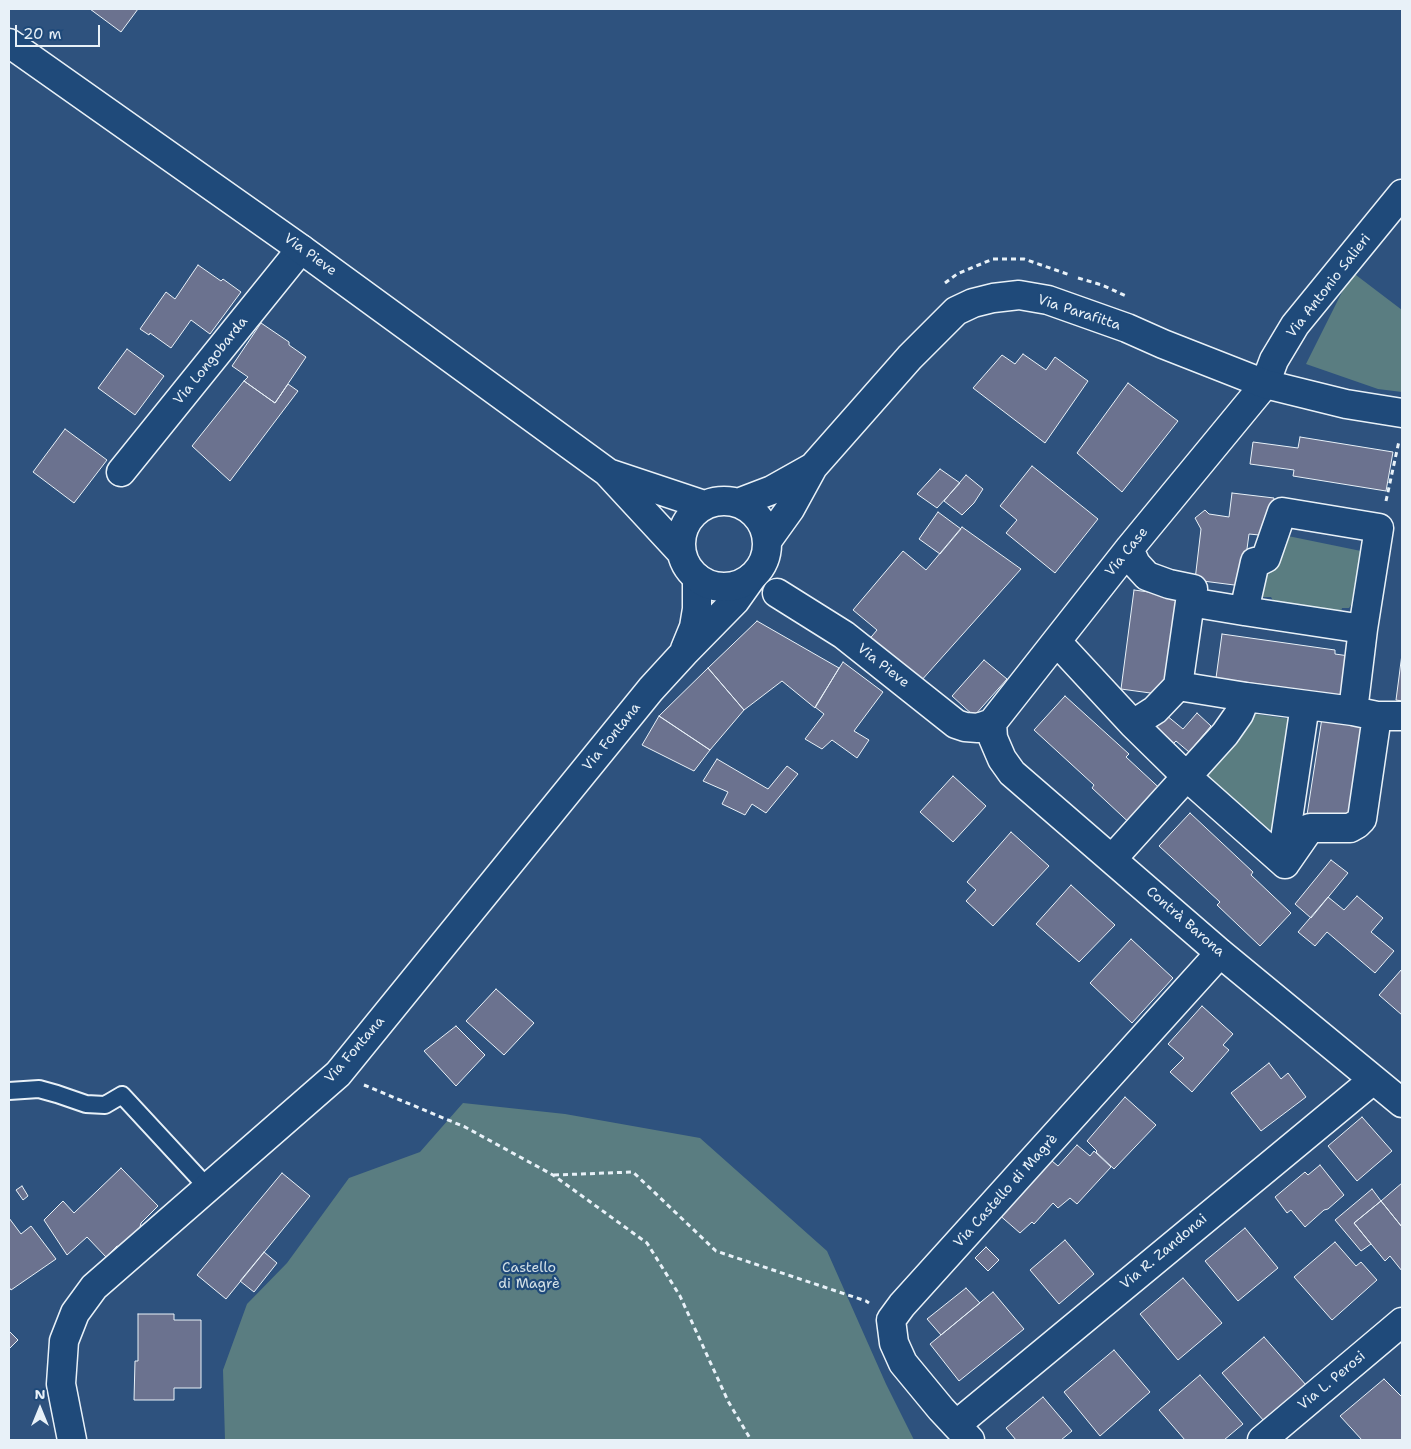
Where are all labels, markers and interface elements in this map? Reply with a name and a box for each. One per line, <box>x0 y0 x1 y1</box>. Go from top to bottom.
scale bar <box>18 15 102 47</box>
text: 20 m <box>23 24 62 44</box>
street label: Via Pieve <box>280 230 340 280</box>
street label: Via Antonio Salieri <box>1283 231 1375 341</box>
street label: Via Parafitta <box>1035 292 1123 334</box>
street label: Via Longobarda <box>170 314 252 408</box>
street label: Via Case <box>1102 524 1152 580</box>
street label: Via Pieve <box>854 640 912 692</box>
street label: Via Fontana <box>579 700 645 774</box>
street label: Contrà Barona <box>1142 883 1228 961</box>
street label: Via Fontana <box>322 1013 388 1087</box>
street label: Via Castello di Magrè <box>951 1131 1061 1251</box>
street label: Via R. Zandonai <box>1117 1211 1211 1293</box>
park label: Castello di Magrè <box>498 1260 560 1292</box>
street label: Via L. Perosi <box>1295 1348 1369 1414</box>
north arrow <box>15 1384 65 1434</box>
text: N <box>34 1385 46 1403</box>

